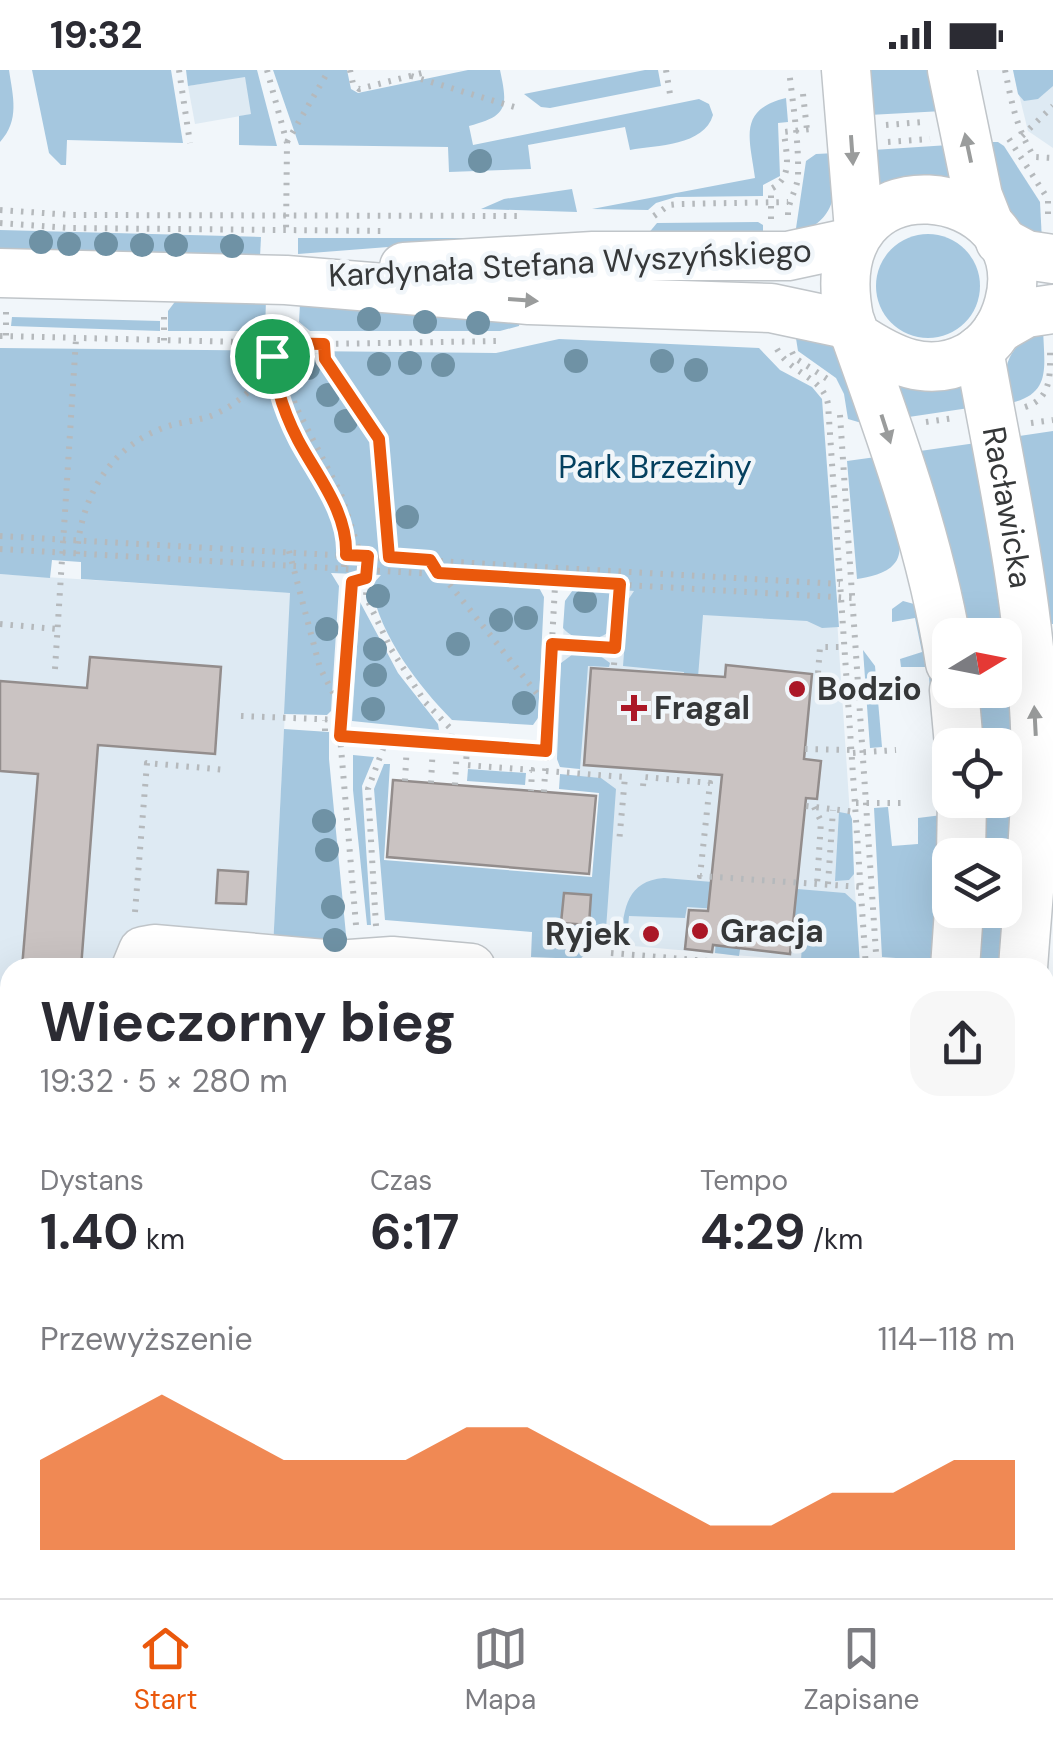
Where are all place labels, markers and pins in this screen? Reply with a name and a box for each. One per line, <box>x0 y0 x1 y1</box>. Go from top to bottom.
pin <box>230 314 315 399</box>
place label: Bodzio <box>817 668 922 710</box>
marker: Bodzio <box>786 678 808 700</box>
place label: Fragal <box>654 687 750 729</box>
marker: Fragal <box>623 697 645 719</box>
place label: Gracja <box>720 910 824 952</box>
place label: Ryjek <box>545 913 631 955</box>
marker: Gracja <box>689 920 711 942</box>
marker: Ryjek <box>640 923 662 945</box>

